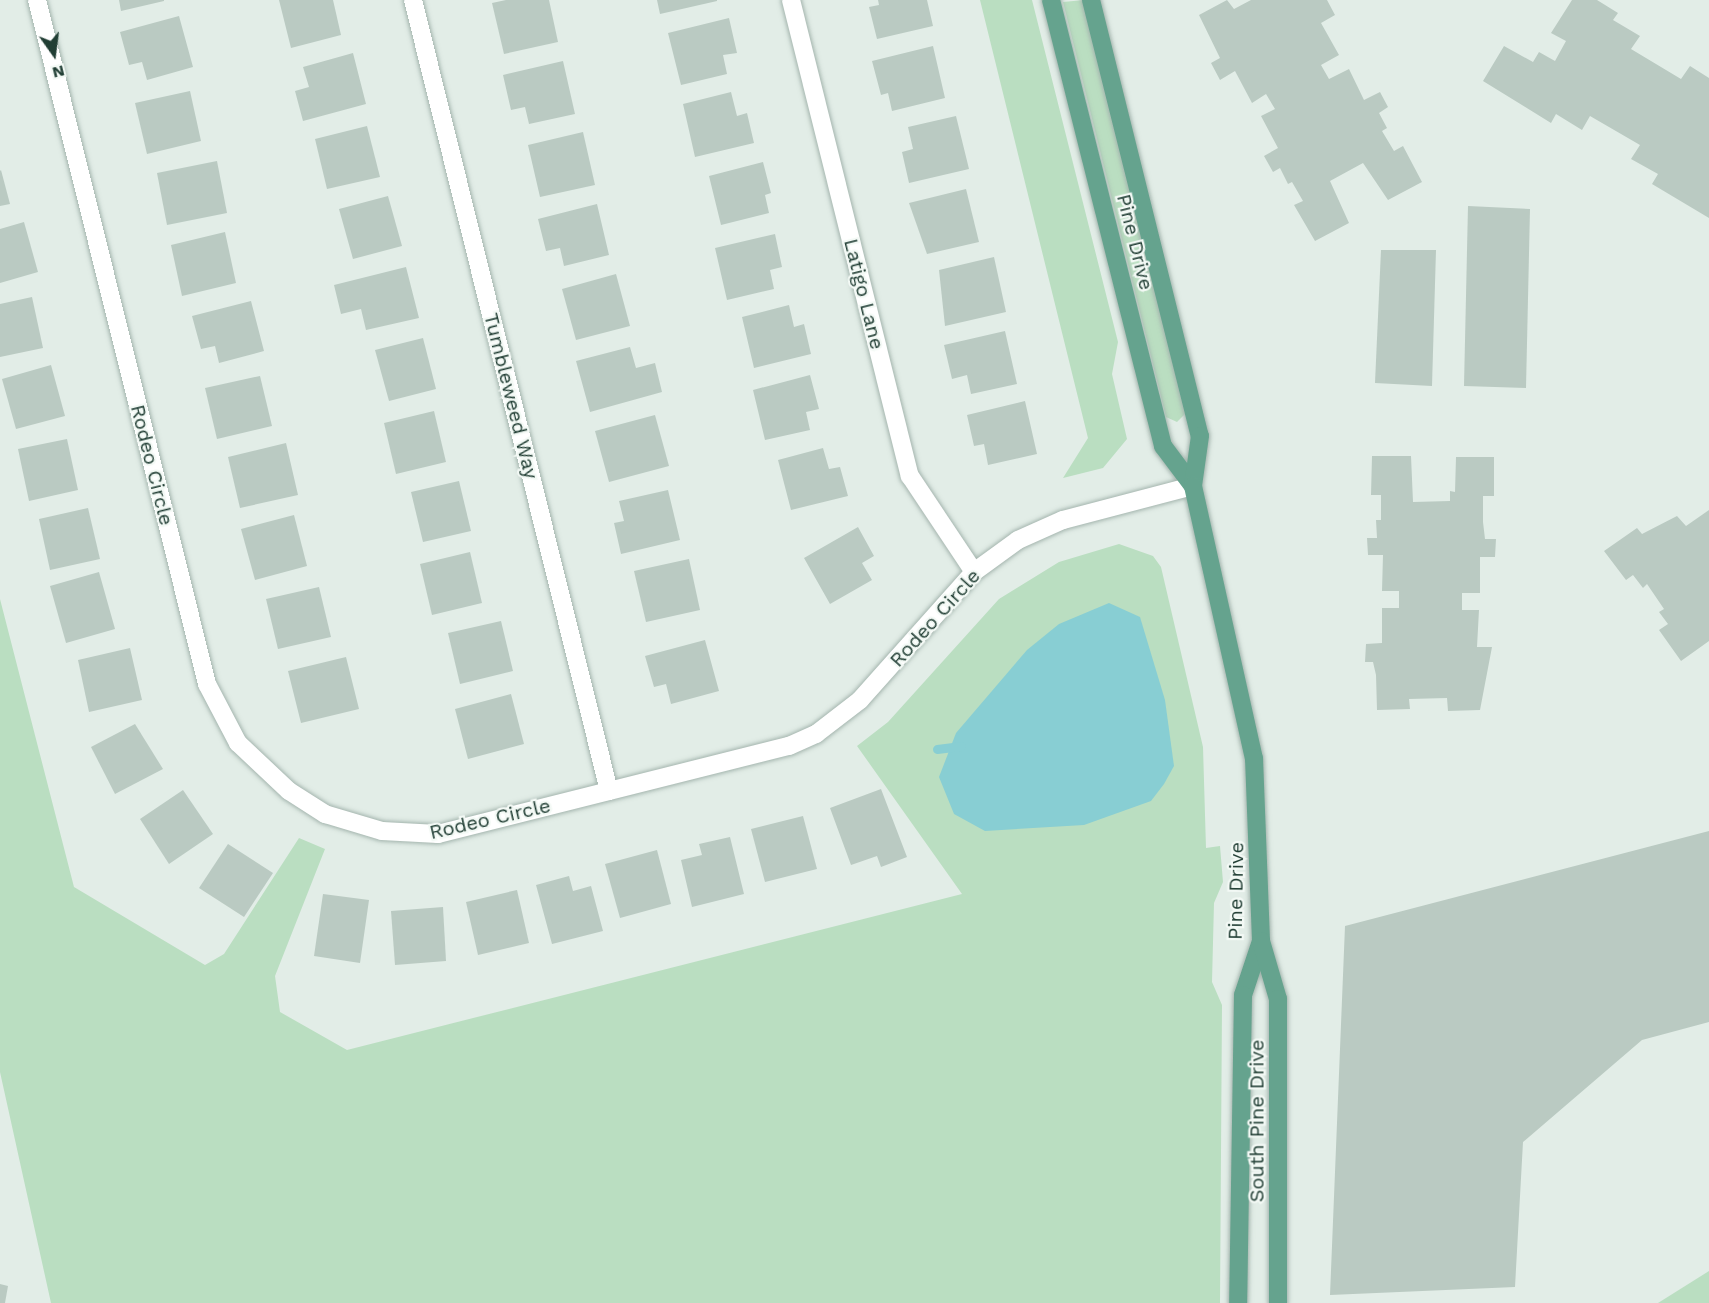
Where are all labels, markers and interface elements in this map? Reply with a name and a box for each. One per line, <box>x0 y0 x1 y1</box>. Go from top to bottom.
north arrow <box>24 24 84 84</box>
text: N <box>50 61 67 83</box>
street label: Pine Drive <box>1112 192 1158 292</box>
street label: Latigo Lane <box>839 236 889 352</box>
street label: Tumbleweed Way <box>479 310 543 482</box>
street label: Rodeo Circle <box>125 402 179 528</box>
street label: Rodeo Circle <box>885 564 985 672</box>
street label: Rodeo Circle <box>427 793 553 845</box>
street label: Pine Drive <box>1223 842 1249 940</box>
street label: South Pine Drive <box>1245 1040 1269 1202</box>

